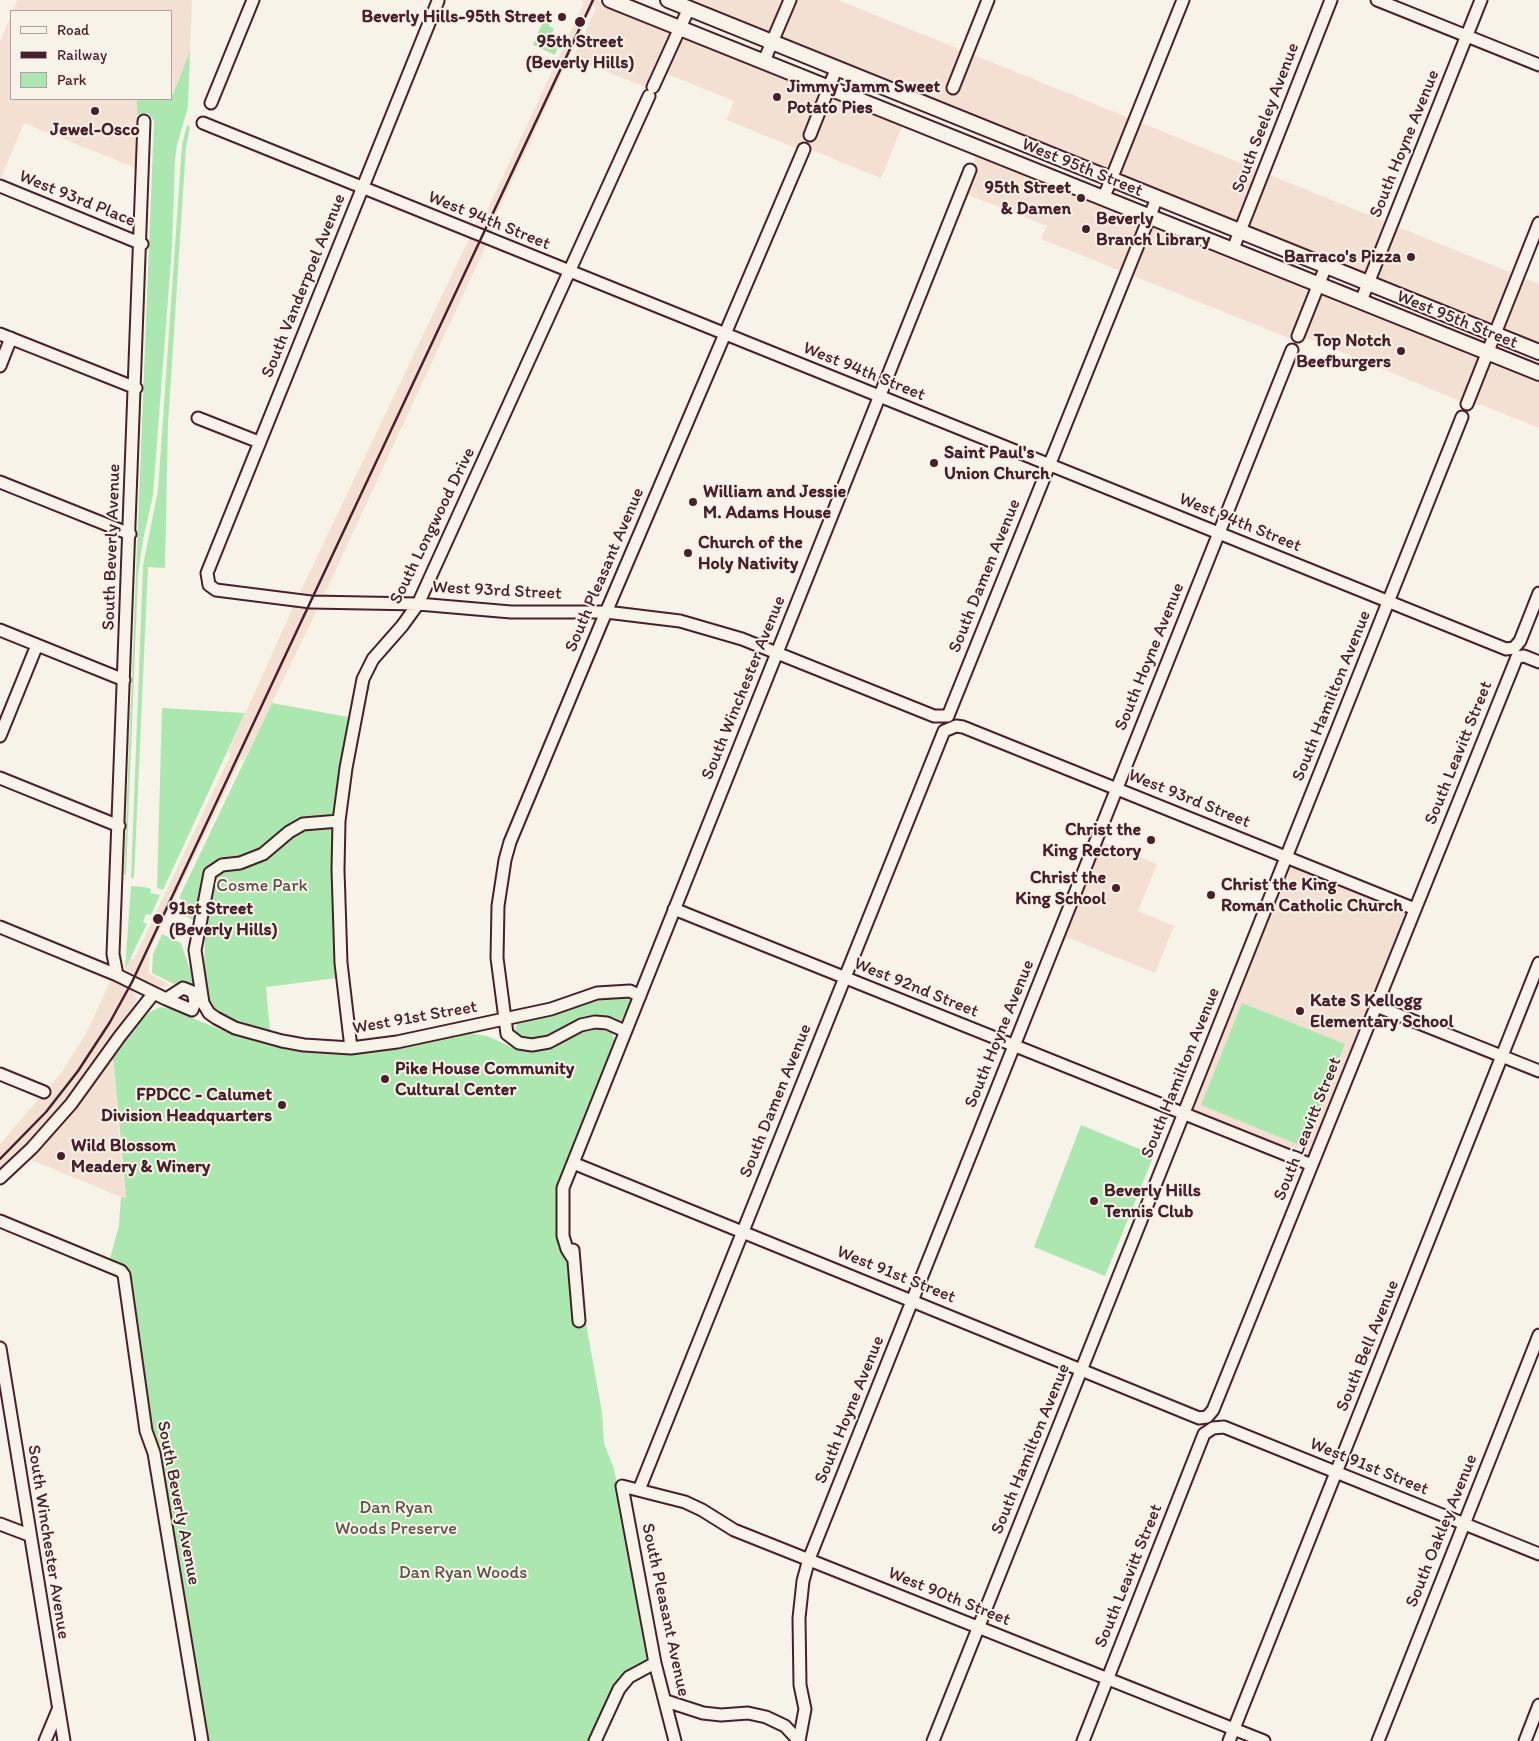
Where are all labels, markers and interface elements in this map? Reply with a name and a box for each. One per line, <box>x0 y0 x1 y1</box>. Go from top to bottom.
place label: Beverly Hills-95th Street <box>362 6 552 28</box>
legend <box>10 10 172 100</box>
marker: Beverly Hills-95th Street <box>556 11 568 23</box>
marker: 95th Street (Beverly Hills) <box>573 15 587 29</box>
text: Road <box>57 21 89 39</box>
place label: 95th Street (Beverly Hills) <box>526 31 634 74</box>
street label: South Seeley Avenue <box>1227 40 1305 196</box>
text: Railway <box>57 46 107 64</box>
street label: South Hoyne Avenue <box>1365 67 1445 221</box>
text: Park <box>57 71 87 89</box>
place label: Jimmy Jamm Sweet Potato Pies <box>787 76 940 118</box>
marker: Jimmy Jamm Sweet Potato Pies <box>771 91 783 103</box>
marker: Jewel-Osco <box>89 105 101 117</box>
place label: Jewel-Osco <box>50 119 140 141</box>
street label: West 95th Street <box>1018 134 1146 202</box>
street label: West 93rd Place <box>16 166 138 232</box>
place label: 95th Street & Damen <box>985 177 1071 220</box>
street label: West 94th Street <box>425 187 553 255</box>
street label: South Vanderpoel Avenue <box>257 191 351 381</box>
marker: 95th Street & Damen <box>1075 192 1087 204</box>
place label: Beverly Branch Library <box>1096 208 1210 250</box>
marker: Beverly Branch Library <box>1080 223 1092 235</box>
place label: Barraco's Pizza <box>1284 246 1401 268</box>
marker: Barraco's Pizza <box>1405 251 1417 263</box>
street label: West 95th Street <box>1393 286 1521 354</box>
place label: Top Notch Beefburgers <box>1296 330 1391 372</box>
street label: West 94th Street <box>800 338 928 406</box>
marker: Top Notch Beefburgers <box>1395 345 1407 357</box>
place label: Saint Paul's Union Church <box>944 442 1050 484</box>
street label: South Longwood Drive <box>386 444 480 608</box>
marker: Saint Paul's Union Church <box>928 457 940 469</box>
street label: South Beverly Avenue <box>98 463 126 631</box>
place label: William and Jessie M. Adams House <box>703 481 846 524</box>
street label: South Pleasant Avenue <box>561 484 649 656</box>
street label: West 94th Street <box>1176 489 1304 557</box>
marker: William and Jessie M. Adams House <box>687 496 699 508</box>
street label: South Damen Avenue <box>944 496 1026 656</box>
place label: Church of the Holy Nativity <box>698 532 803 574</box>
marker: Church of the Holy Nativity <box>682 547 694 559</box>
street label: West 93rd Street <box>432 577 562 605</box>
street label: South Hoyne Avenue <box>1110 580 1190 734</box>
street label: South Winchester Avenue <box>697 593 791 783</box>
street label: South Hamilton Avenue <box>1288 607 1376 785</box>
street label: South Leavitt Street <box>1420 678 1498 828</box>
street label: West 93rd Street <box>1125 765 1253 833</box>
place label: Christ the King Rectory <box>1042 819 1141 862</box>
marker: Christ the King Rectory <box>1145 834 1157 846</box>
place label: Christ the King School <box>1015 867 1106 910</box>
place label: Christ the King Roman Catholic Church <box>1221 874 1403 916</box>
park label: Cosme Park <box>216 875 308 897</box>
marker: Christ the King School <box>1110 882 1122 894</box>
marker: Christ the King Roman Catholic Church <box>1205 889 1217 901</box>
place label: 91st Street (Beverly Hills) <box>169 898 278 941</box>
marker: 91st Street (Beverly Hills) <box>151 912 165 926</box>
street label: West 92nd Street <box>851 953 981 1023</box>
street label: South Hoyne Avenue <box>960 957 1040 1111</box>
street label: South Hamilton Avenue <box>1137 984 1225 1162</box>
place label: Kate S Kellogg Elementary School <box>1310 990 1454 1032</box>
street label: West 91st Street <box>351 996 479 1040</box>
marker: Kate S Kellogg Elementary School <box>1294 1005 1306 1017</box>
street label: South Damen Avenue <box>735 1021 817 1181</box>
street label: South Leavitt Street <box>1269 1054 1347 1204</box>
place label: Pike House Community Cultural Center <box>395 1058 574 1100</box>
marker: Pike House Community Cultural Center <box>379 1073 391 1085</box>
place label: FPDCC - Calumet Division Headquarters <box>101 1084 272 1126</box>
marker: FPDCC - Calumet Division Headquarters <box>276 1099 288 1111</box>
place label: Wild Blossom Meadery & Winery <box>71 1135 210 1178</box>
marker: Wild Blossom Meadery & Winery <box>55 1150 67 1162</box>
place label: Beverly Hills Tennis Club <box>1104 1180 1201 1222</box>
marker: Beverly Hills Tennis Club <box>1088 1195 1100 1207</box>
street label: West 91st Street <box>833 1241 959 1309</box>
street label: South Bell Avenue <box>1332 1277 1404 1415</box>
street label: South Hoyne Avenue <box>810 1333 890 1487</box>
street label: South Hamilton Avenue <box>987 1360 1075 1538</box>
street label: South Beverly Avenue <box>151 1419 205 1587</box>
street label: West 91st Street <box>1306 1433 1432 1501</box>
street label: South Winchester Avenue <box>22 1443 74 1641</box>
street label: South Oakley Avenue <box>1401 1451 1483 1611</box>
park label: Dan Ryan Woods Preserve <box>335 1497 457 1540</box>
street label: South Leavitt Street <box>1090 1501 1168 1651</box>
street label: South Pleasant Avenue <box>636 1521 694 1699</box>
park label: Dan Ryan Woods <box>399 1562 527 1584</box>
street label: West 90th Street <box>885 1563 1013 1631</box>

